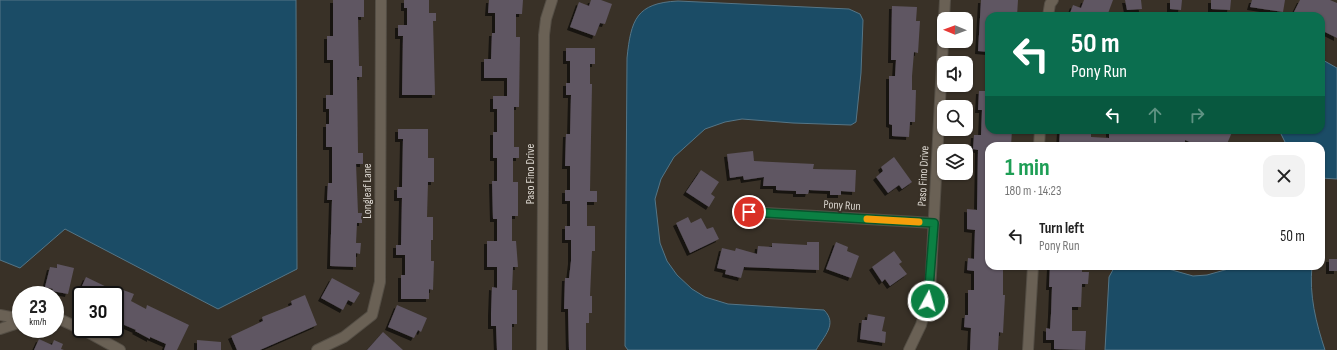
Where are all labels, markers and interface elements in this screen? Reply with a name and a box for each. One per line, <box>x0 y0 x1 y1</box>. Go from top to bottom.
north arrow <box>937 12 973 48</box>
map controls <box>937 12 973 180</box>
text: 50 m <box>1071 27 1120 60</box>
icon: left <box>1005 28 1057 80</box>
button: sound <box>937 56 973 92</box>
text: Pony Run <box>1071 61 1127 82</box>
button: search <box>937 100 973 136</box>
icon: left <box>1102 104 1124 126</box>
icon: ahead <box>1144 104 1166 126</box>
icon: right <box>1186 104 1208 126</box>
street label: Paso Fino Drive <box>523 143 538 204</box>
button: layers <box>937 144 973 180</box>
street label: Paso Fino Drive <box>914 145 933 207</box>
text: 1 min <box>1005 153 1050 182</box>
button: close <box>1263 155 1305 197</box>
street label: Longleaf Lane <box>360 163 375 219</box>
text: 180 m · 14:23 <box>1005 183 1061 199</box>
pin <box>732 195 766 229</box>
street label: Pony Run <box>823 197 861 214</box>
icon: arrive <box>738 201 760 223</box>
text: Turn left <box>1039 219 1084 238</box>
icon: left <box>1005 225 1027 247</box>
text: 50 m <box>1280 227 1305 246</box>
text: Pony Run <box>1039 238 1080 254</box>
position arrow <box>907 280 949 322</box>
speed limit sign: 30 <box>72 286 124 338</box>
text: 23 <box>29 295 47 319</box>
text: km/h <box>29 316 47 328</box>

